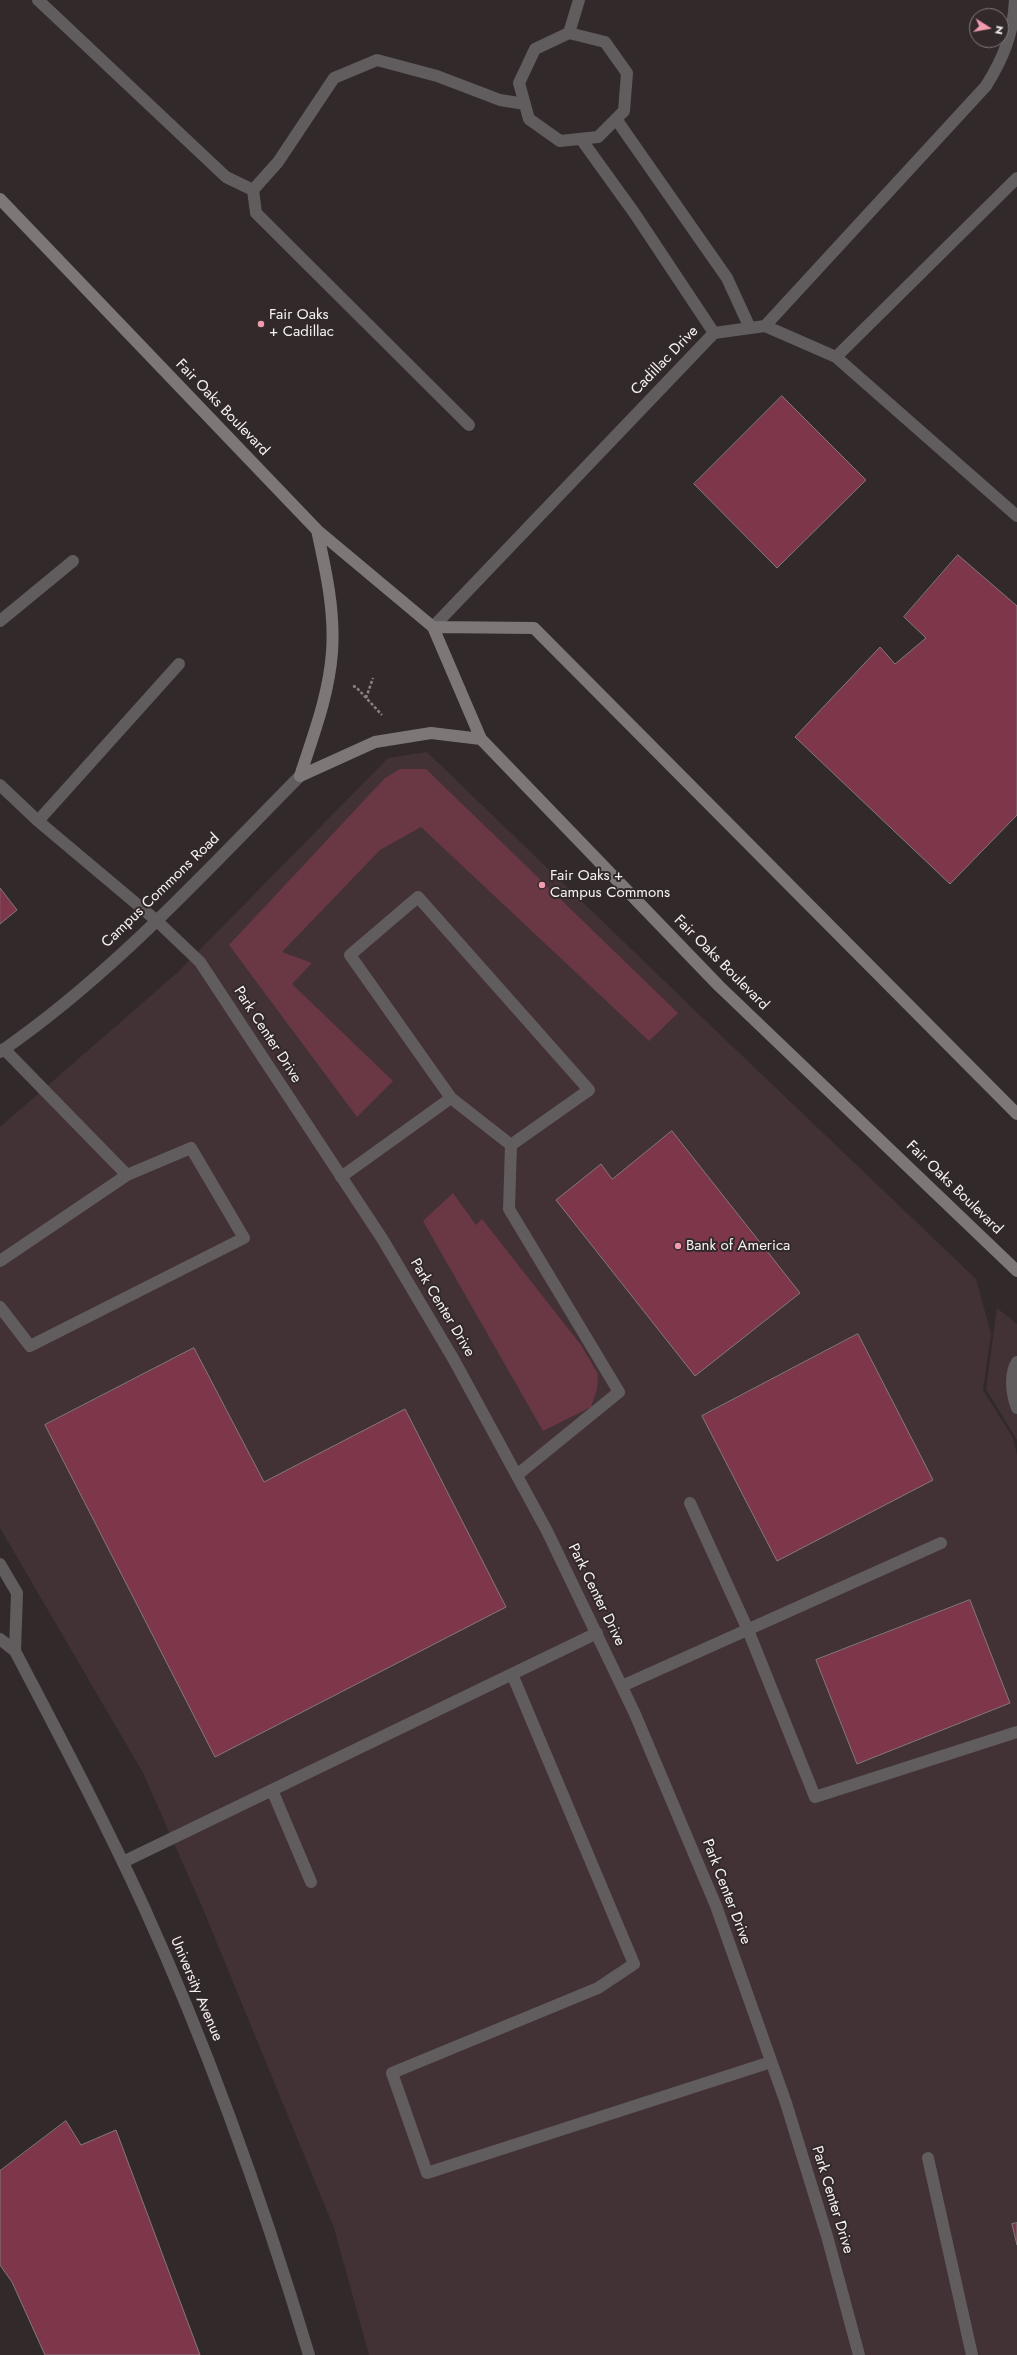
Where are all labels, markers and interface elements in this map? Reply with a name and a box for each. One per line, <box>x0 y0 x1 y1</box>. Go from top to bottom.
north arrow <box>969 8 1009 48</box>
text: N <box>991 24 1008 36</box>
place label: Fair Oaks + Cadillac <box>269 306 334 341</box>
marker: Fair Oaks + Cadillac <box>256 319 266 329</box>
street label: Cadillac Drive <box>628 323 702 399</box>
street label: Fair Oaks Boulevard <box>171 356 273 460</box>
street label: Campus Commons Road <box>98 830 224 952</box>
place label: Fair Oaks + Campus Commons <box>550 867 670 902</box>
marker: Fair Oaks + Campus Commons <box>537 880 547 890</box>
street label: Fair Oaks Boulevard <box>670 912 772 1014</box>
street label: Park Center Drive <box>229 983 305 1087</box>
street label: Fair Oaks Boulevard <box>902 1137 1006 1239</box>
place label: Bank of America <box>686 1237 790 1255</box>
marker: Bank of America <box>673 1241 683 1251</box>
street label: Park Center Drive <box>406 1256 478 1360</box>
street label: Park Center Drive <box>563 1541 629 1649</box>
street label: Park Center Drive <box>698 1837 754 1947</box>
street label: University Avenue <box>166 1934 226 2044</box>
street label: Park Center Drive <box>807 2144 857 2256</box>

